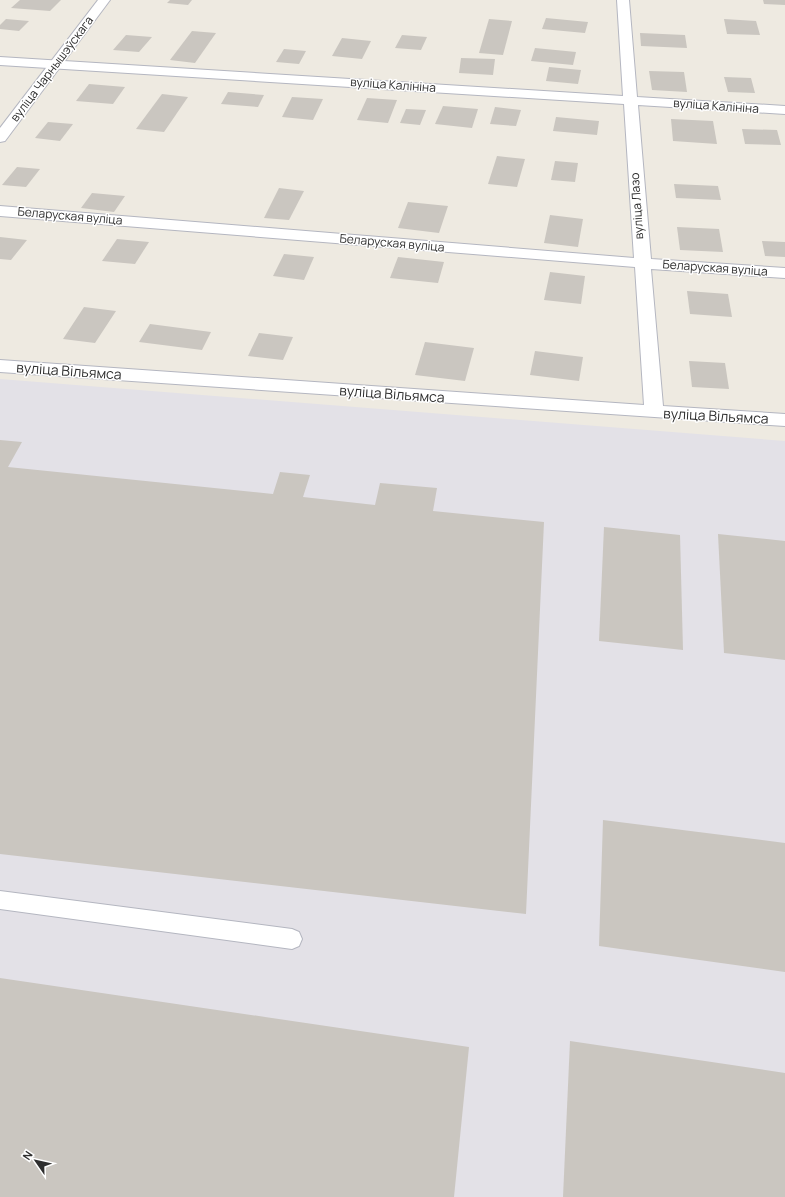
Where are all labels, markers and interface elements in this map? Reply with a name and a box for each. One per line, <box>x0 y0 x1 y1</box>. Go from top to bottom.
street label: вуліца Чарнышэўскага <box>6 12 97 125</box>
street label: вуліца Калініна <box>350 73 436 96</box>
street label: вуліца Калініна <box>673 94 759 117</box>
street label: вуліца Лазо <box>626 172 647 240</box>
street label: Беларуская вуліца <box>17 202 123 229</box>
street label: Беларуская вуліца <box>339 229 445 256</box>
street label: Беларуская вуліца <box>662 255 768 280</box>
street label: вуліца Вільямса <box>16 357 122 384</box>
street label: вуліца Вільямса <box>339 380 445 407</box>
street label: вуліца Вільямса <box>663 403 769 428</box>
north arrow <box>16 1141 56 1181</box>
text: N <box>19 1148 36 1163</box>

